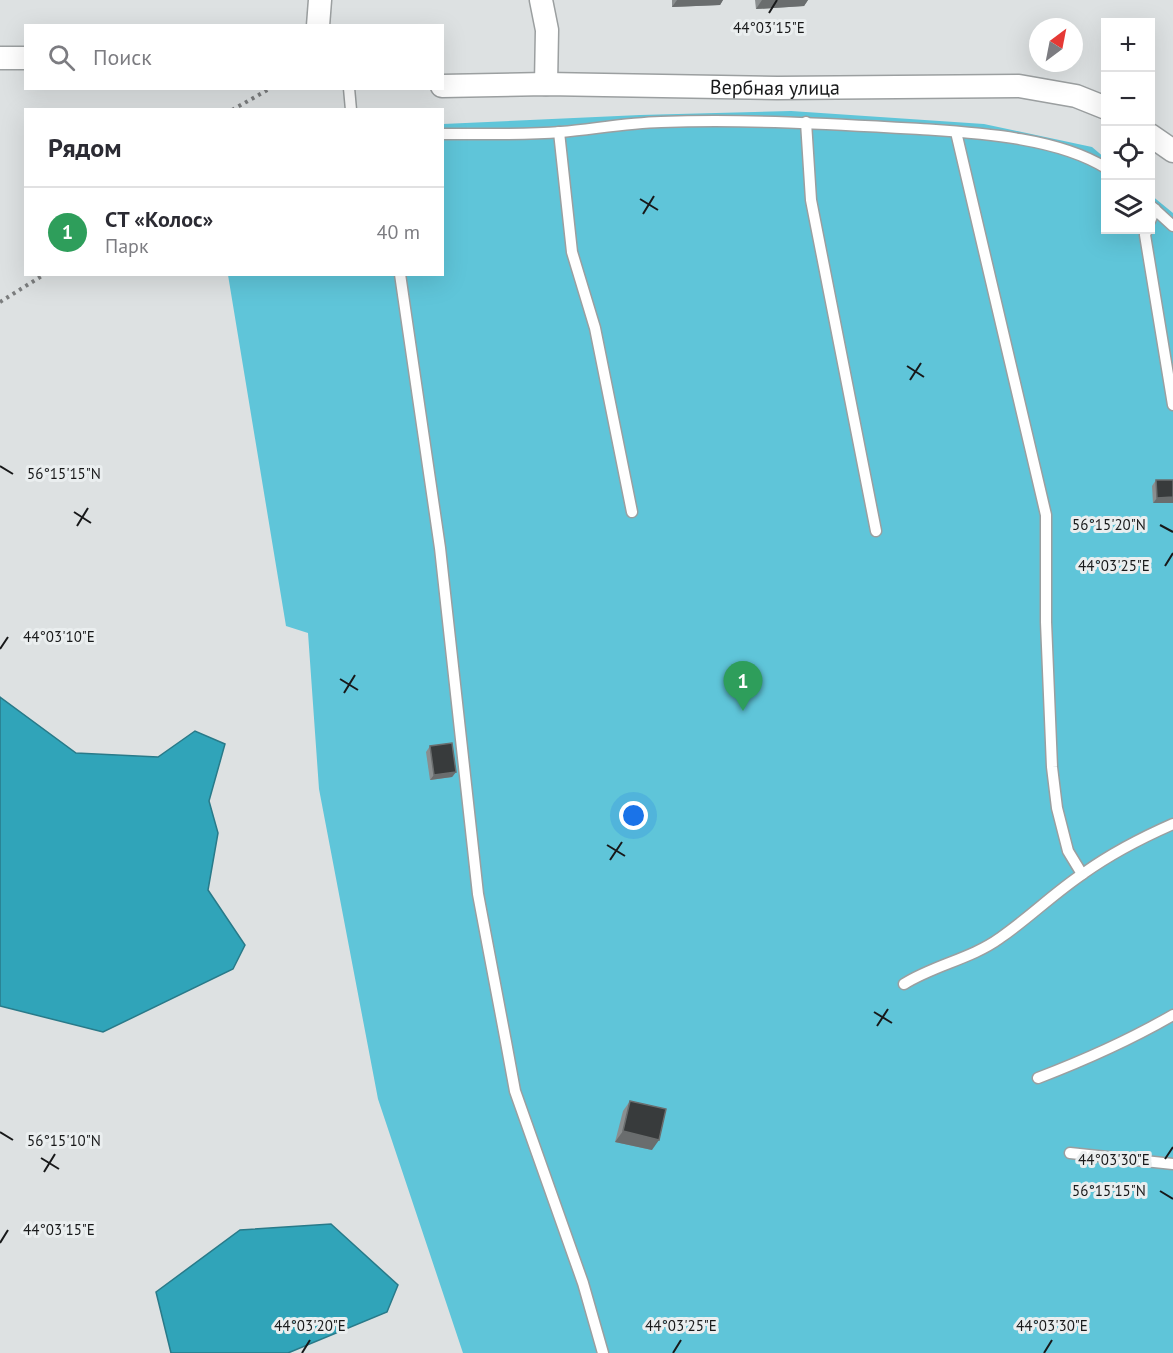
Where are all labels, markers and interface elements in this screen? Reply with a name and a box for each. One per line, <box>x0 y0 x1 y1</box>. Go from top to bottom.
text: 44°03'15"E <box>733 18 805 37</box>
north arrow <box>1029 18 1083 72</box>
map controls <box>1101 18 1155 234</box>
button: + <box>1101 18 1155 72</box>
search box <box>24 24 444 90</box>
icon: search <box>45 41 78 74</box>
text: Поиск <box>93 43 152 71</box>
button: − <box>1101 72 1155 126</box>
street label: Вербная улица <box>710 74 840 101</box>
button: locate <box>1101 126 1155 180</box>
text: Рядом <box>48 131 122 164</box>
button: layers <box>1101 180 1155 234</box>
text: СТ «Колос» <box>105 205 213 233</box>
text: 1 <box>62 219 73 245</box>
text: 40 m <box>377 219 420 245</box>
text: Парк <box>105 233 148 259</box>
text: 56°15'15"N <box>27 464 101 483</box>
text: 56°15'20"N <box>1072 515 1146 534</box>
text: 44°03'25"E <box>1078 556 1150 575</box>
text: 44°03'10"E <box>23 627 95 646</box>
pin: 1 <box>724 662 762 711</box>
your location <box>619 801 648 830</box>
text: 56°15'10"N <box>27 1131 101 1150</box>
text: 44°03'30"E <box>1078 1150 1150 1169</box>
text: 56°15'15"N <box>1072 1181 1146 1200</box>
text: 44°03'15"E <box>23 1220 95 1239</box>
text: 44°03'20"E <box>274 1316 346 1335</box>
text: 44°03'25"E <box>645 1316 717 1335</box>
text: 44°03'30"E <box>1016 1316 1088 1335</box>

